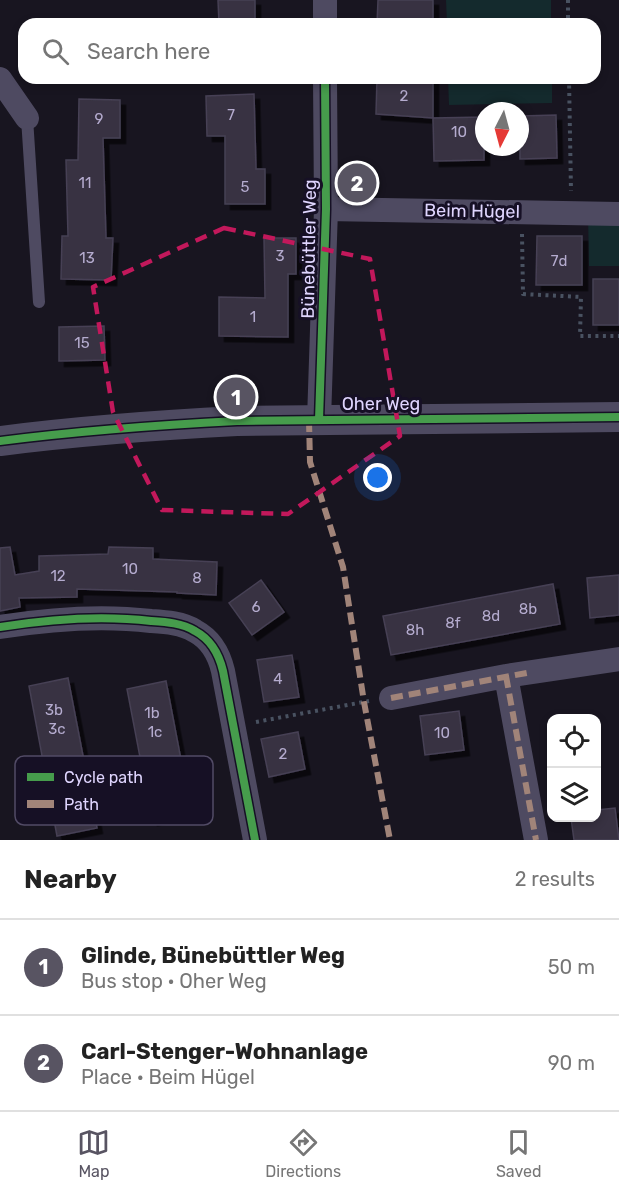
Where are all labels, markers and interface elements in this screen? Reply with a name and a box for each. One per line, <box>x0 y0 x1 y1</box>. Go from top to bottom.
search box <box>18 18 601 84</box>
icon: search <box>39 35 72 68</box>
text: Search here <box>87 38 210 65</box>
house number: 2 <box>400 87 409 105</box>
north arrow <box>475 102 529 156</box>
house number: 7 <box>227 106 235 124</box>
house number: 9 <box>95 110 104 128</box>
house number: 10 <box>451 123 467 141</box>
pin: 2 <box>338 160 376 206</box>
house number: 11 <box>79 174 91 192</box>
house number: 5 <box>241 178 250 196</box>
street label: Bünebüttler Weg <box>297 179 321 319</box>
street label: Beim Hügel <box>424 199 520 223</box>
house number: 3 <box>275 247 285 265</box>
house number: 13 <box>79 249 95 267</box>
house number: 7d <box>551 252 567 270</box>
house number: 1 <box>250 308 256 326</box>
house number: 15 <box>74 334 90 352</box>
pin: 1 <box>216 374 256 420</box>
street label: Oher Weg <box>342 393 420 415</box>
your location <box>363 463 392 492</box>
house number: 10 <box>122 560 138 578</box>
house number: 12 <box>50 567 66 585</box>
house number: 8 <box>192 569 202 587</box>
house number: 6 <box>251 598 261 616</box>
house number: 8b <box>519 600 537 618</box>
house number: 8d <box>482 607 500 625</box>
house number: 8f <box>445 614 461 632</box>
house number: 8h <box>406 621 424 639</box>
house number: 4 <box>273 670 283 688</box>
house number: 3b <box>45 701 63 719</box>
house number: 1b <box>144 704 160 722</box>
map controls <box>547 714 601 822</box>
button: locate <box>547 714 601 768</box>
house number: 3c <box>48 720 66 738</box>
house number: 1c <box>148 723 162 741</box>
house number: 10 <box>434 724 450 742</box>
house number: 2 <box>279 745 288 763</box>
legend <box>15 756 213 825</box>
text: Cycle path <box>64 768 143 787</box>
button: layers <box>547 768 601 822</box>
text: Path <box>64 795 99 814</box>
text: Nearby <box>24 864 117 895</box>
text: 2 results <box>515 867 595 891</box>
text: Glinde, Bünebüttler Weg <box>81 942 345 969</box>
text: 1 <box>39 955 48 979</box>
text: 50 m <box>548 955 595 979</box>
text: Bus stop · Oher Weg <box>81 969 267 993</box>
text: Carl-Stenger-Wohnanlage <box>81 1038 368 1065</box>
text: 2 <box>37 1051 50 1075</box>
text: 90 m <box>548 1051 595 1075</box>
text: Place · Beim Hügel <box>81 1065 255 1089</box>
tab: Map <box>77 1126 110 1181</box>
tab: Directions <box>265 1126 341 1181</box>
tab: Saved <box>496 1126 542 1181</box>

